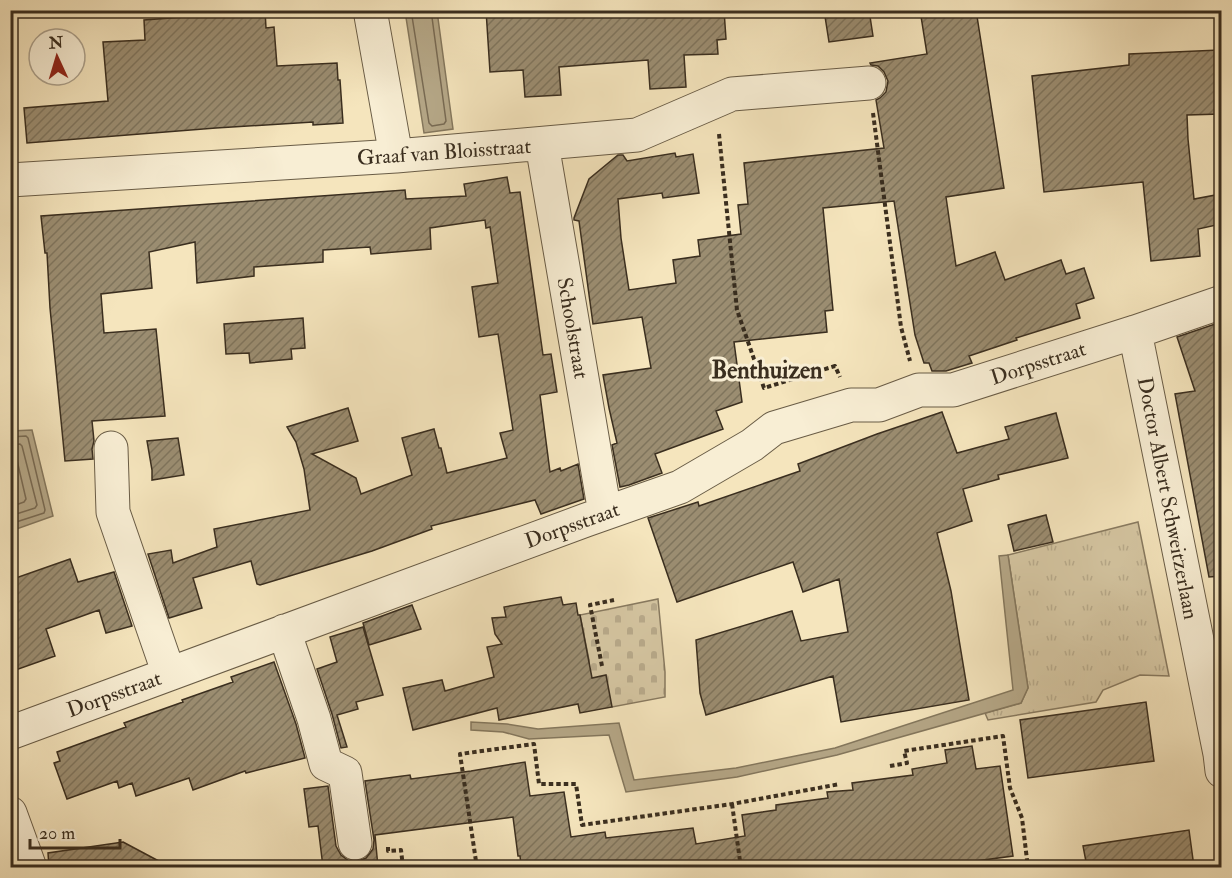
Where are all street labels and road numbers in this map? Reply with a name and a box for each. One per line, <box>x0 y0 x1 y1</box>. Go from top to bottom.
street label: Graaf van Bloisstraat <box>356 133 532 172</box>
street label: Schoolstraat <box>550 275 595 381</box>
street label: Dorpsstraat <box>987 335 1089 392</box>
street label: Doctor Albert Schweitzerlaan <box>1131 375 1204 622</box>
street label: Dorpsstraat <box>521 496 623 555</box>
street label: Dorpsstraat <box>63 665 165 724</box>

